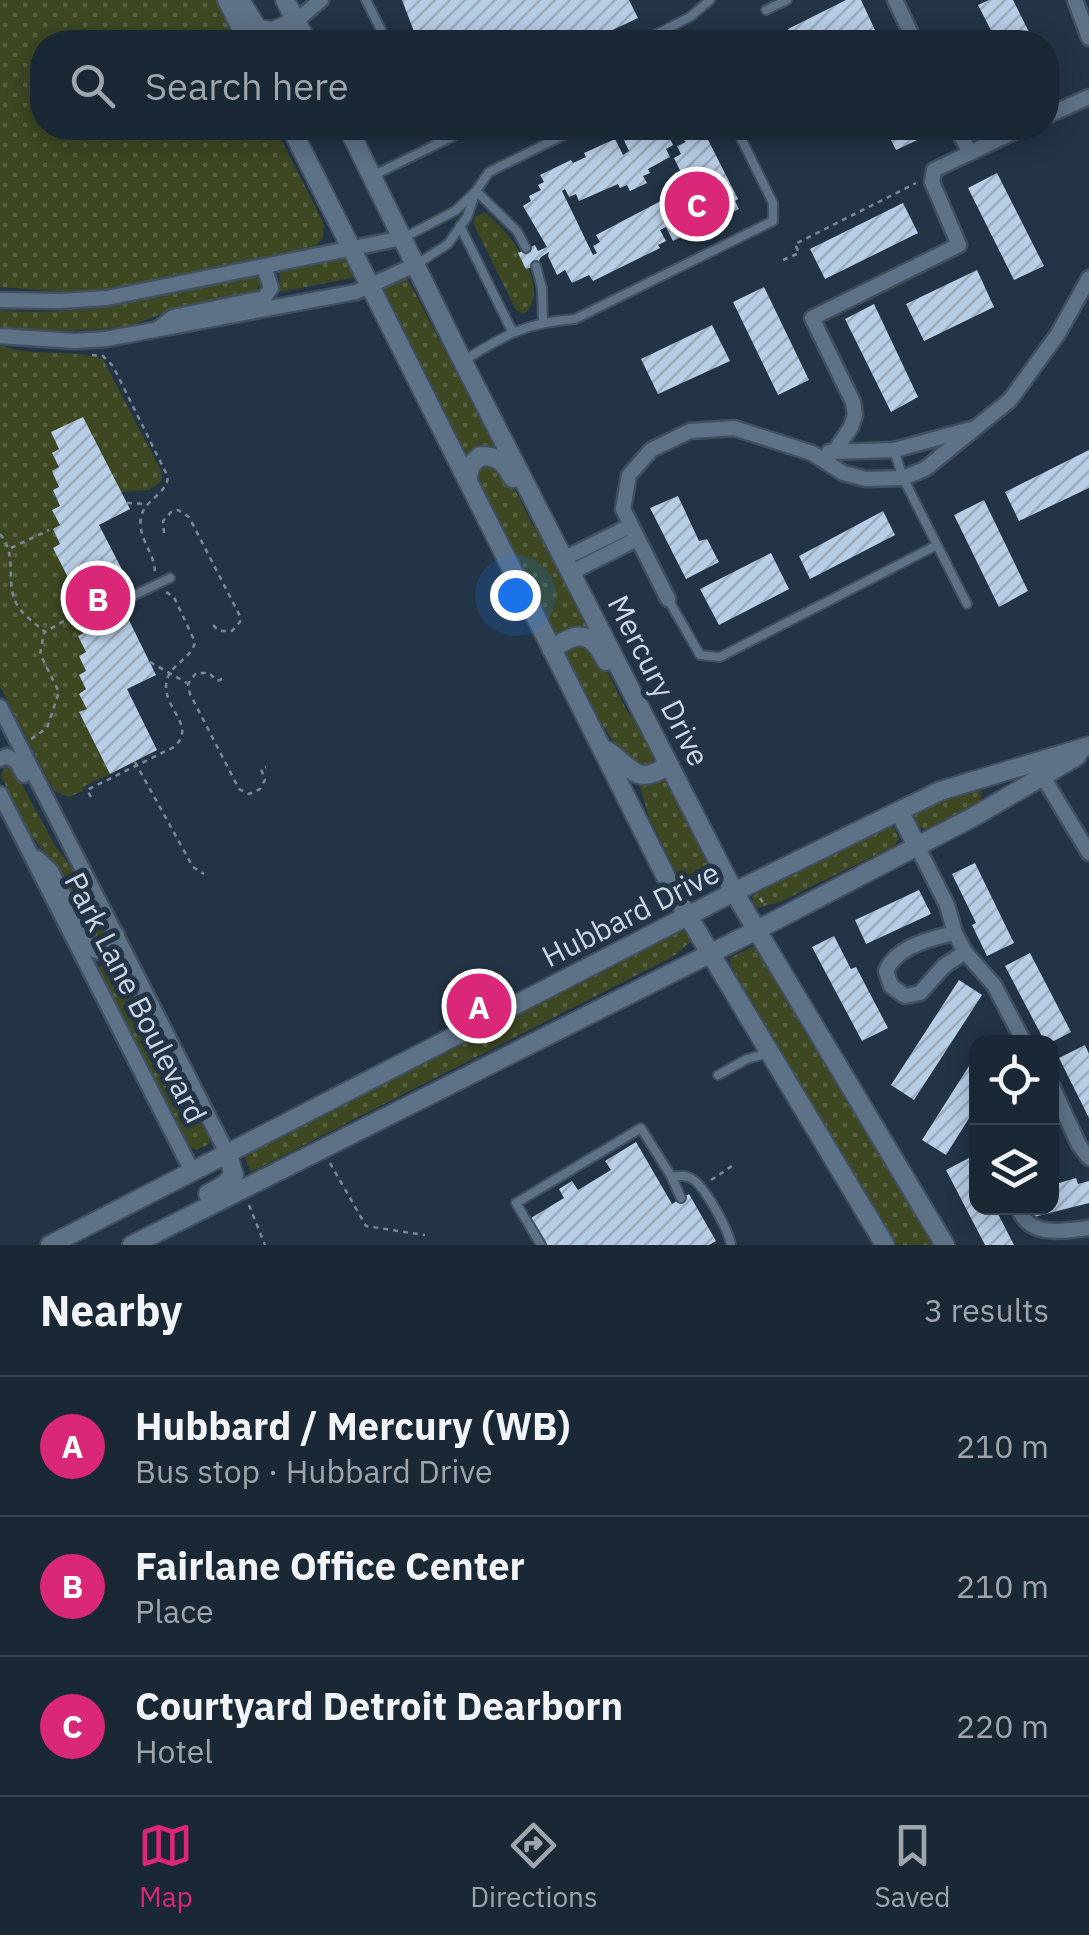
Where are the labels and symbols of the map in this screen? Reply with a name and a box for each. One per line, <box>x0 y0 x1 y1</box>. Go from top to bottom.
pin: C <box>664 166 730 242</box>
pin: B <box>66 560 130 636</box>
your location <box>490 570 541 621</box>
street label: Mercury Drive <box>600 588 719 772</box>
street label: Hubbard Drive <box>535 852 726 975</box>
street label: Park Lane Boulevard <box>56 866 216 1129</box>
pin: A <box>446 968 512 1044</box>

